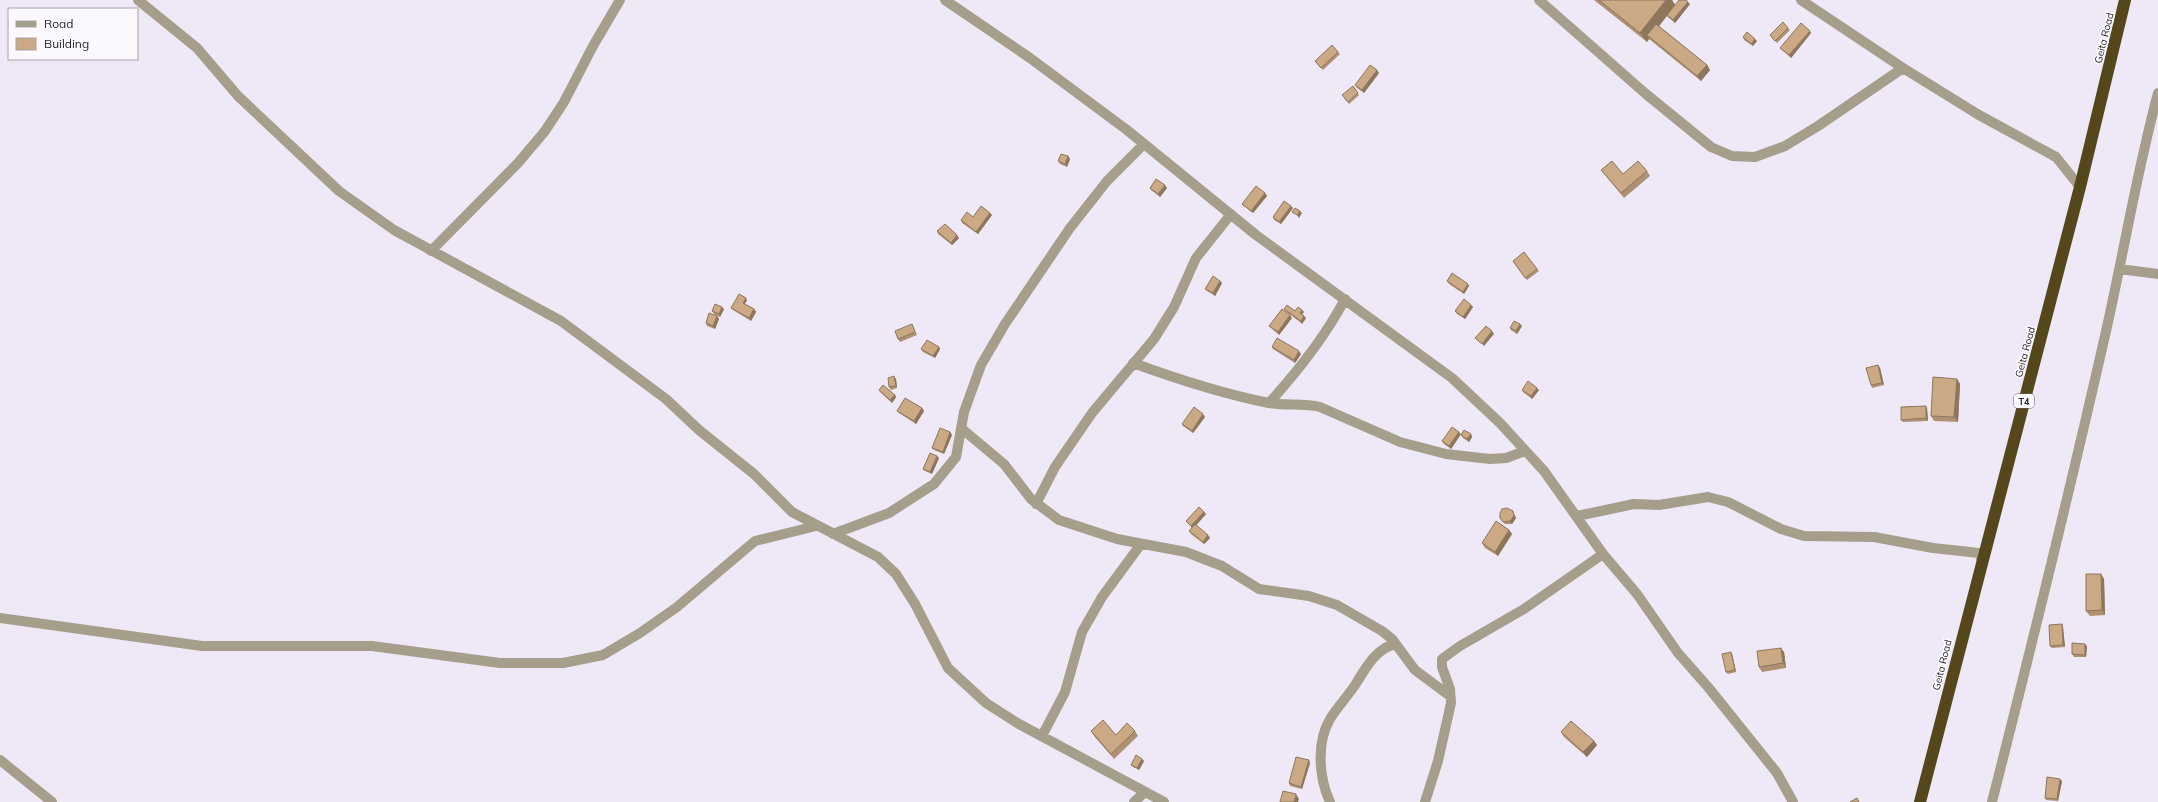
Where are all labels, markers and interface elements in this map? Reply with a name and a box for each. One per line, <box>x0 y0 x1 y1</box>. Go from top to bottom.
legend <box>8 8 138 60</box>
street label: Geita Road <box>2091 11 2117 65</box>
text: Road <box>44 16 73 31</box>
text: Building <box>44 36 89 51</box>
street label: Geita Road <box>2012 325 2038 379</box>
road number: T4 <box>2014 394 2034 408</box>
street label: Geita Road <box>1929 638 1955 692</box>

